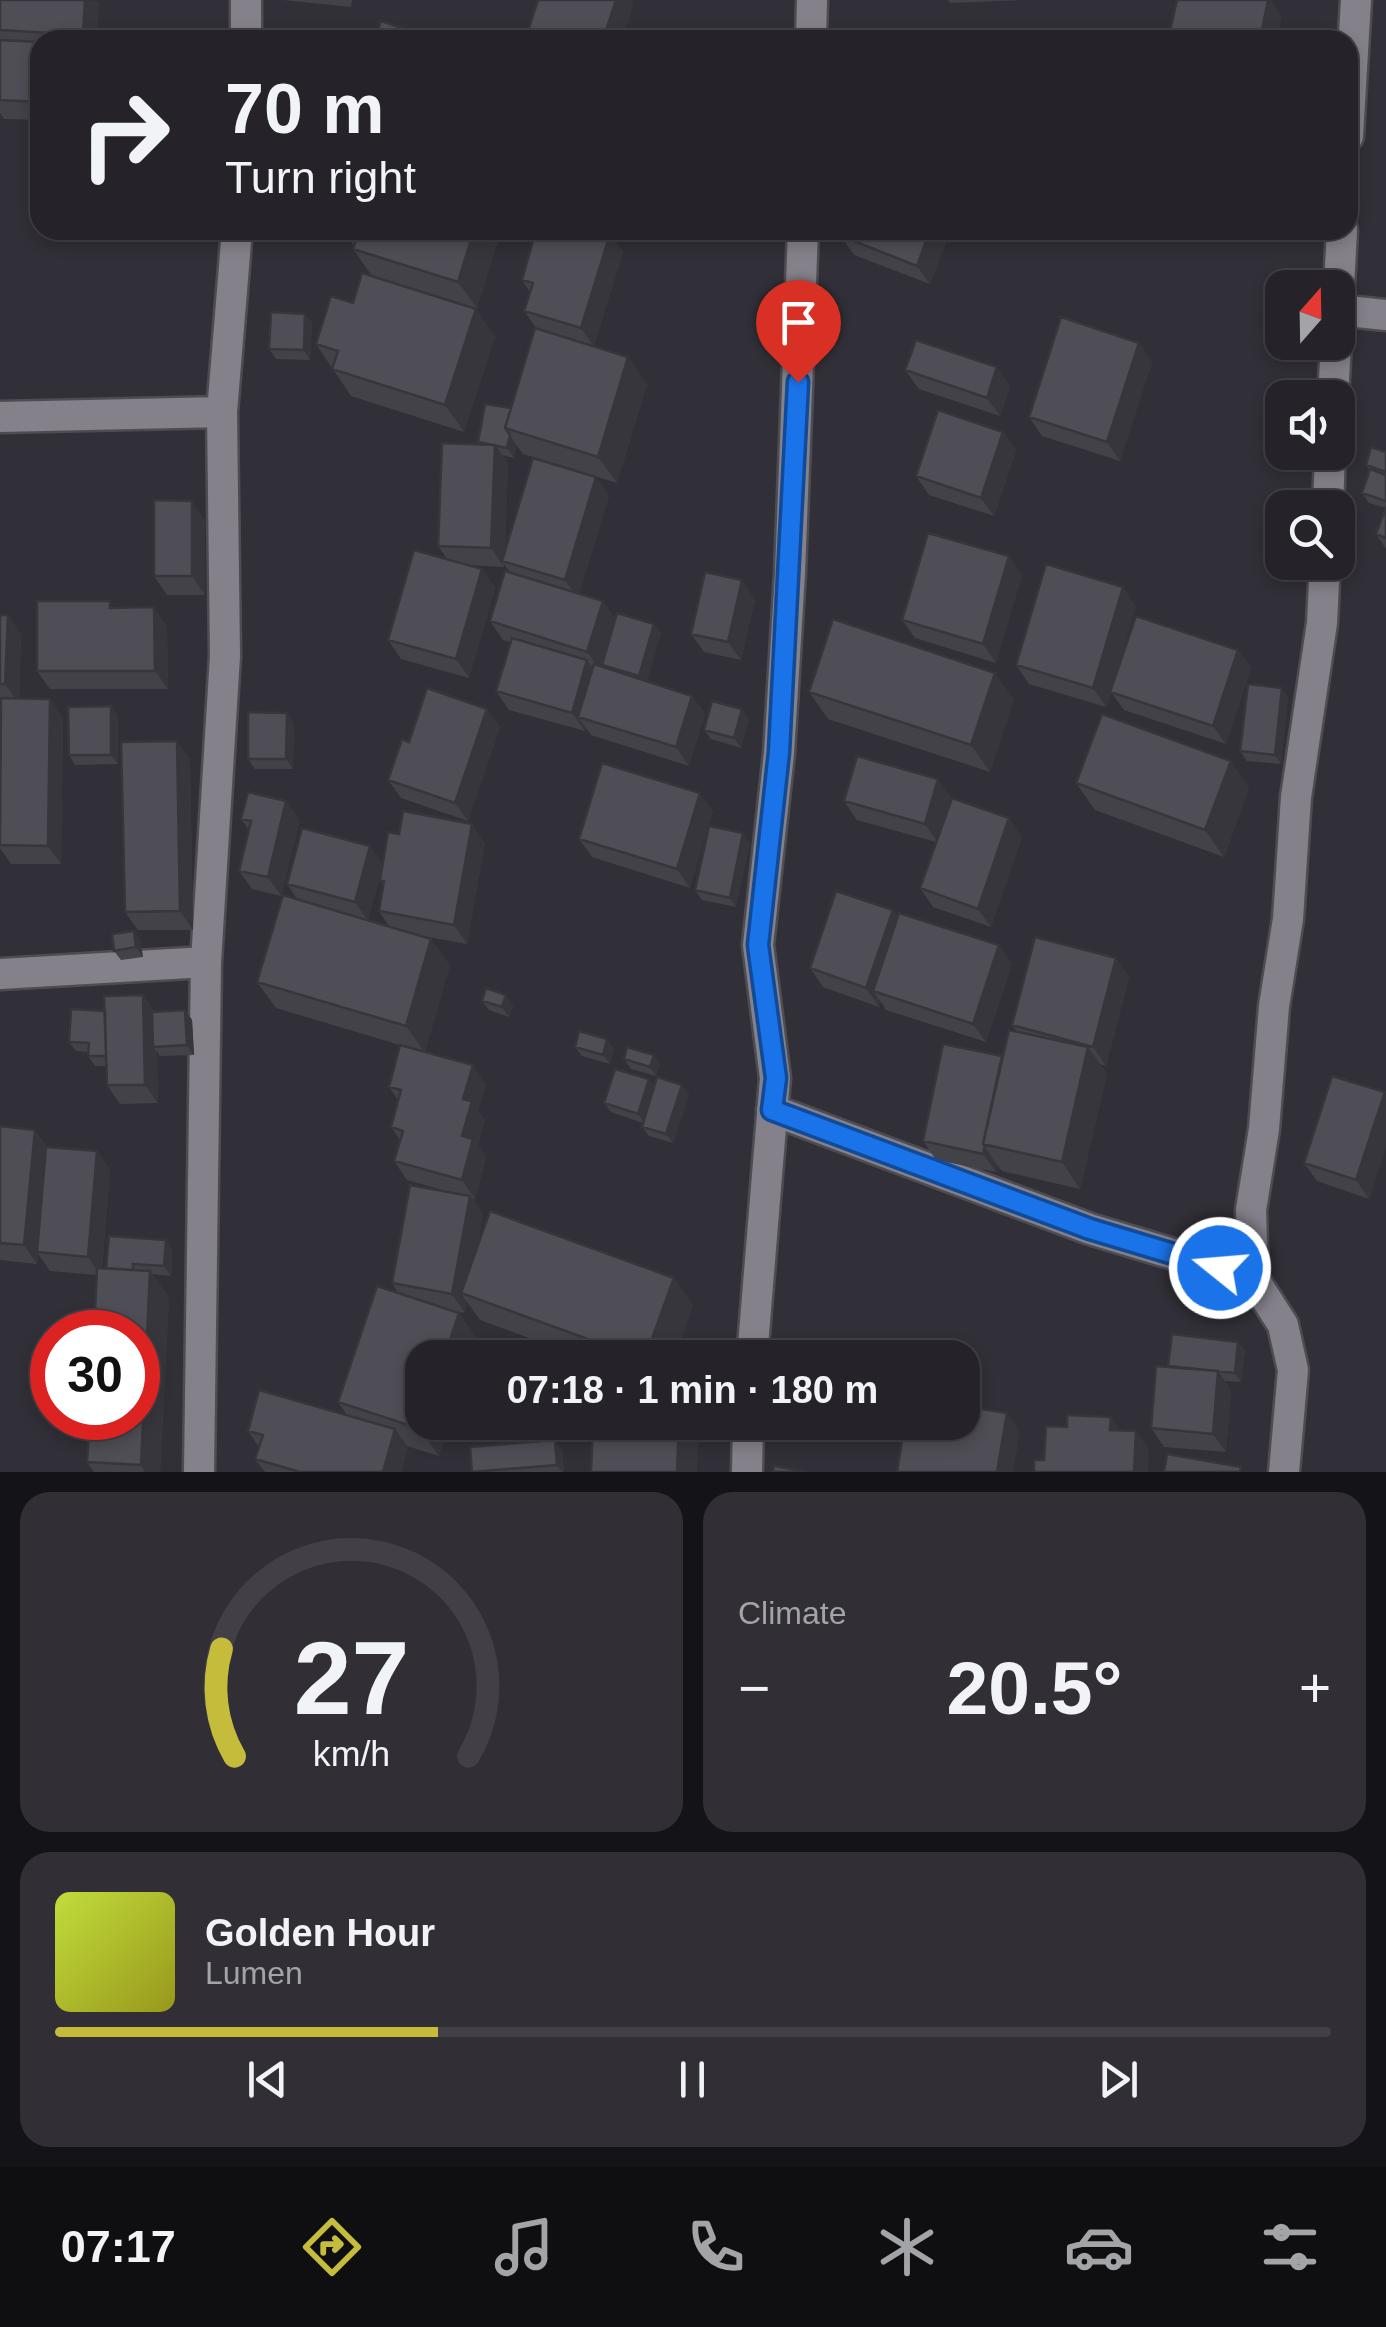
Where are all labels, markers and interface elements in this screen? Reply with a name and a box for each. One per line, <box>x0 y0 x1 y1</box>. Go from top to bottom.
icon: right <box>60 70 190 200</box>
text: 70 m <box>225 70 385 148</box>
text: Turn right <box>225 152 416 203</box>
north arrow <box>1265 270 1355 360</box>
map controls <box>1265 270 1355 580</box>
pin <box>756 280 841 383</box>
icon: arrive <box>771 295 826 350</box>
button: sound <box>1265 380 1355 470</box>
button: search <box>1265 490 1355 580</box>
position arrow <box>1168 1216 1272 1320</box>
speed limit sign: 30 <box>30 1310 160 1440</box>
text: 07:18 · 1 min · 180 m <box>507 1369 878 1411</box>
text: Climate <box>738 1595 846 1631</box>
text: 27 <box>294 1620 409 1736</box>
text: 20.5° <box>947 1646 1122 1730</box>
text: − <box>738 1657 770 1719</box>
text: + <box>1299 1657 1331 1719</box>
text: km/h <box>313 1734 390 1774</box>
text: Golden Hour <box>205 1912 435 1954</box>
text: Lumen <box>205 1955 303 1991</box>
icon: previous <box>240 2052 295 2107</box>
icon: pause <box>665 2052 720 2107</box>
icon: next <box>1091 2052 1146 2107</box>
icon: directions <box>297 2212 367 2282</box>
icon: music <box>489 2212 559 2282</box>
icon: phone <box>681 2212 751 2282</box>
icon: climate <box>872 2212 942 2282</box>
icon: car <box>1064 2212 1134 2282</box>
icon: filters <box>1255 2212 1325 2282</box>
text: 07:17 <box>61 2221 176 2272</box>

